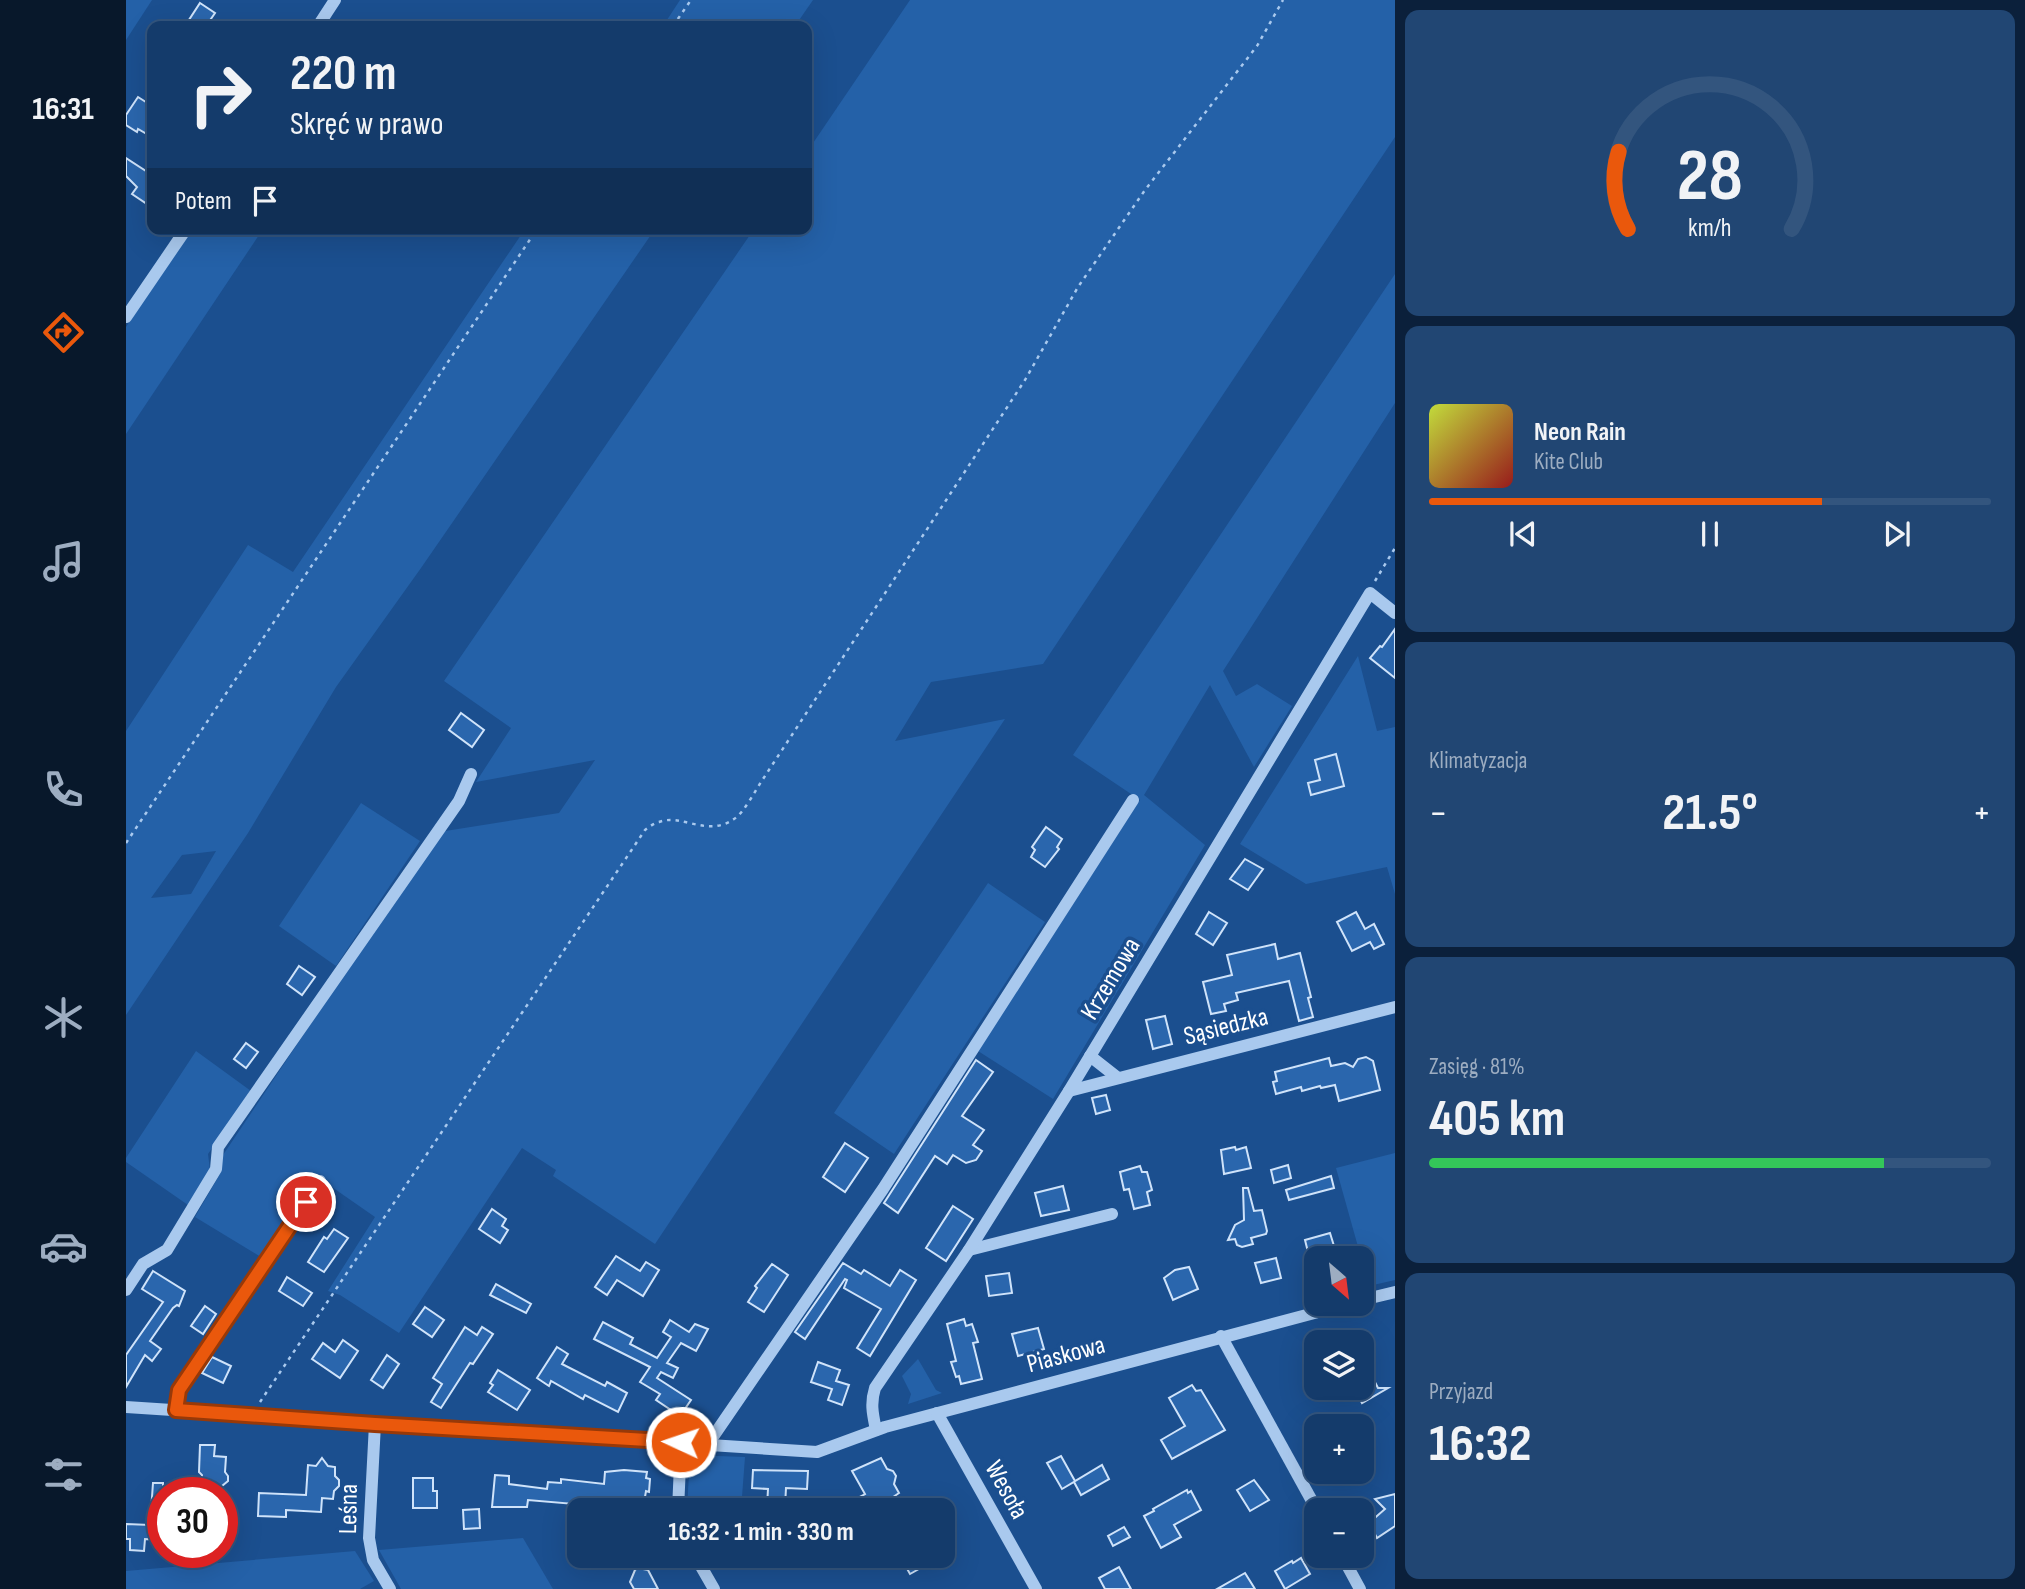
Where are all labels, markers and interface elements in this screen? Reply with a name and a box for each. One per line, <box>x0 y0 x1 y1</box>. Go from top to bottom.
text: 220 m <box>290 45 396 104</box>
icon: right <box>175 49 266 140</box>
text: 16:31 <box>32 90 94 129</box>
text: Skręć w prawo <box>290 105 444 144</box>
text: 28 <box>1677 133 1743 221</box>
icon: arrive <box>246 182 284 220</box>
text: Potem <box>175 186 232 217</box>
text: km/h <box>1688 213 1732 244</box>
icon: directions <box>39 308 88 357</box>
text: Neon Rain <box>1534 417 1626 448</box>
text: Kite Club <box>1534 448 1603 476</box>
icon: previous <box>1504 515 1542 553</box>
icon: pause <box>1691 515 1729 553</box>
icon: next <box>1878 515 1916 553</box>
icon: music <box>39 537 88 586</box>
text: Klimatyzacja <box>1429 747 1527 775</box>
icon: phone <box>39 765 88 814</box>
text: 21.5° <box>1662 782 1758 845</box>
text: − <box>1429 791 1448 836</box>
text: + <box>1972 791 1991 836</box>
street label: Krzemowa <box>1074 932 1148 1026</box>
icon: climate <box>39 993 88 1042</box>
street label: Sąsiedzka <box>1181 1002 1271 1052</box>
text: Zasięg · 81% <box>1429 1053 1525 1081</box>
text: 405 km <box>1429 1088 1565 1151</box>
pin <box>276 1172 336 1232</box>
icon: arrive <box>287 1183 325 1221</box>
icon: car <box>39 1222 88 1271</box>
north arrow <box>1304 1246 1374 1316</box>
map controls <box>1304 1246 1374 1568</box>
street label: Piaskowa <box>1024 1330 1108 1380</box>
button: layers <box>1304 1330 1374 1400</box>
text: Przyjazd <box>1429 1378 1493 1406</box>
position arrow <box>644 1405 718 1479</box>
text: 16:32 <box>1429 1413 1532 1476</box>
button: + <box>1304 1414 1374 1484</box>
icon: filters <box>39 1450 88 1499</box>
street label: Wesoła <box>977 1455 1035 1525</box>
speed limit sign: 30 <box>147 1477 238 1568</box>
street label: Leśna <box>333 1484 365 1534</box>
button: − <box>1304 1498 1374 1568</box>
text: 16:32 · 1 min · 330 m <box>668 1517 854 1548</box>

